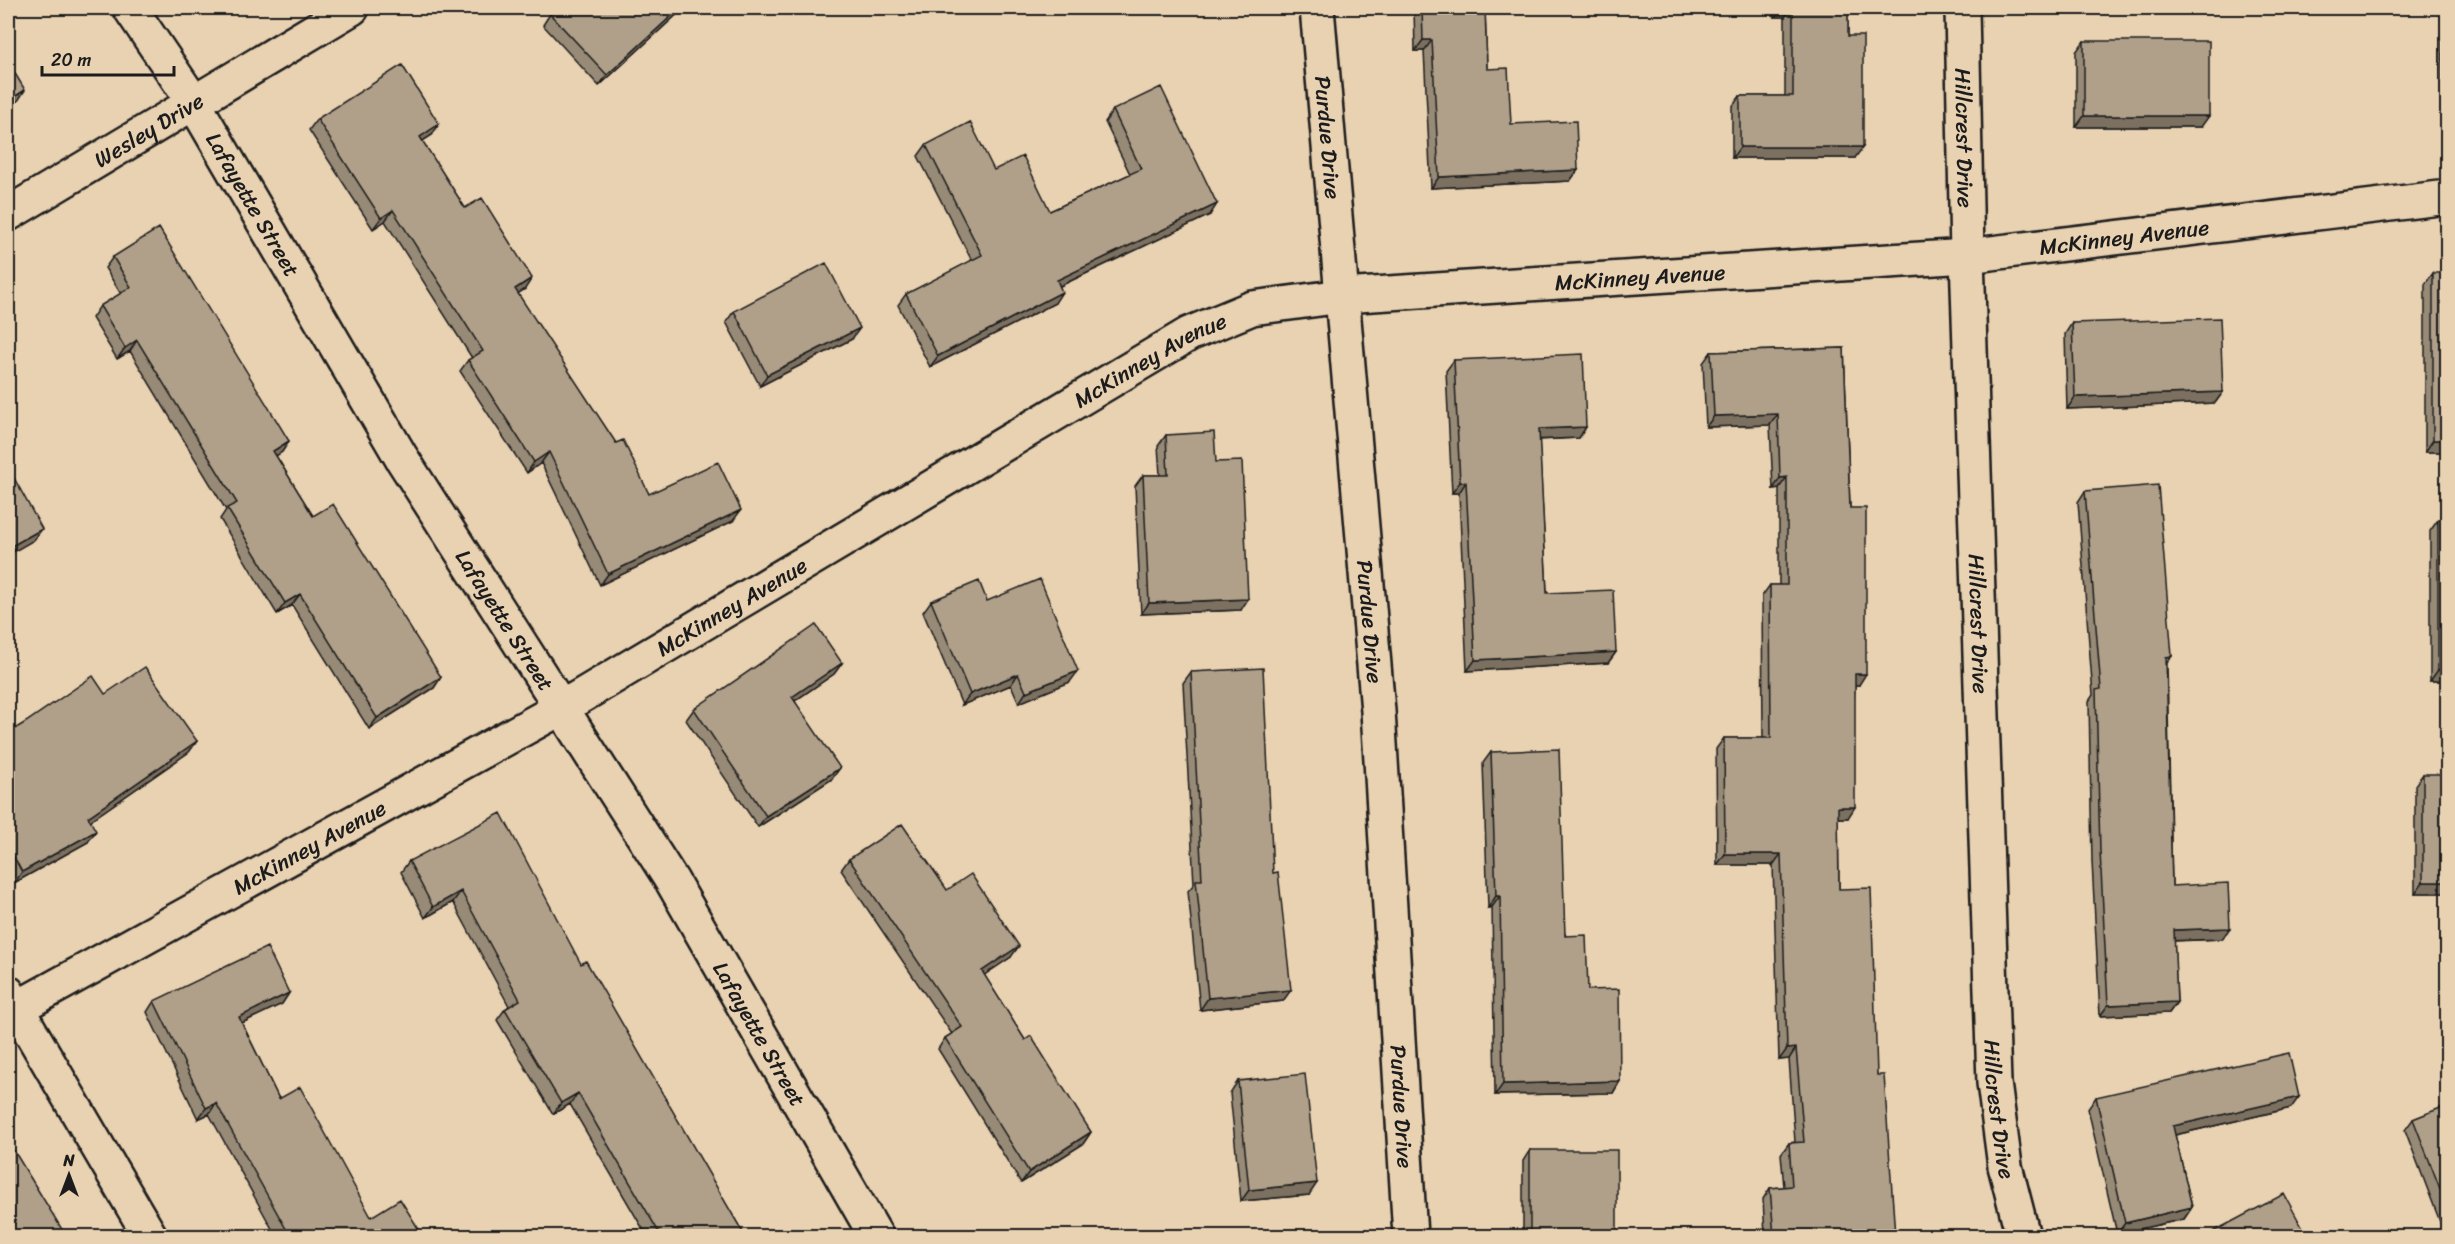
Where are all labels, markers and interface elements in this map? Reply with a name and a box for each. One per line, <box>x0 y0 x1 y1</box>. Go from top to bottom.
scale bar <box>42 39 174 77</box>
text: 20 m <box>51 44 91 76</box>
street label: Hillcrest Drive <box>1943 68 1985 208</box>
street label: Purdue Drive <box>1303 74 1353 201</box>
street label: Wesley Drive <box>86 82 212 178</box>
street label: Lafayette Street <box>195 125 311 285</box>
street label: McKinney Avenue <box>2037 207 2211 267</box>
street label: McKinney Avenue <box>1553 253 1727 302</box>
street label: McKinney Avenue <box>1066 302 1233 419</box>
street label: Lafayette Street <box>445 541 565 700</box>
street label: McKinney Avenue <box>648 546 815 667</box>
street label: Hillcrest Drive <box>1957 553 2000 694</box>
street label: Purdue Drive <box>1345 558 1395 685</box>
street label: McKinney Avenue <box>225 789 394 906</box>
street label: Lafayette Street <box>702 954 817 1115</box>
street label: Hillcrest Drive <box>1973 1039 2027 1183</box>
street label: Purdue Drive <box>1378 1044 1425 1170</box>
north arrow <box>39 1145 99 1205</box>
text: N <box>62 1146 75 1175</box>

